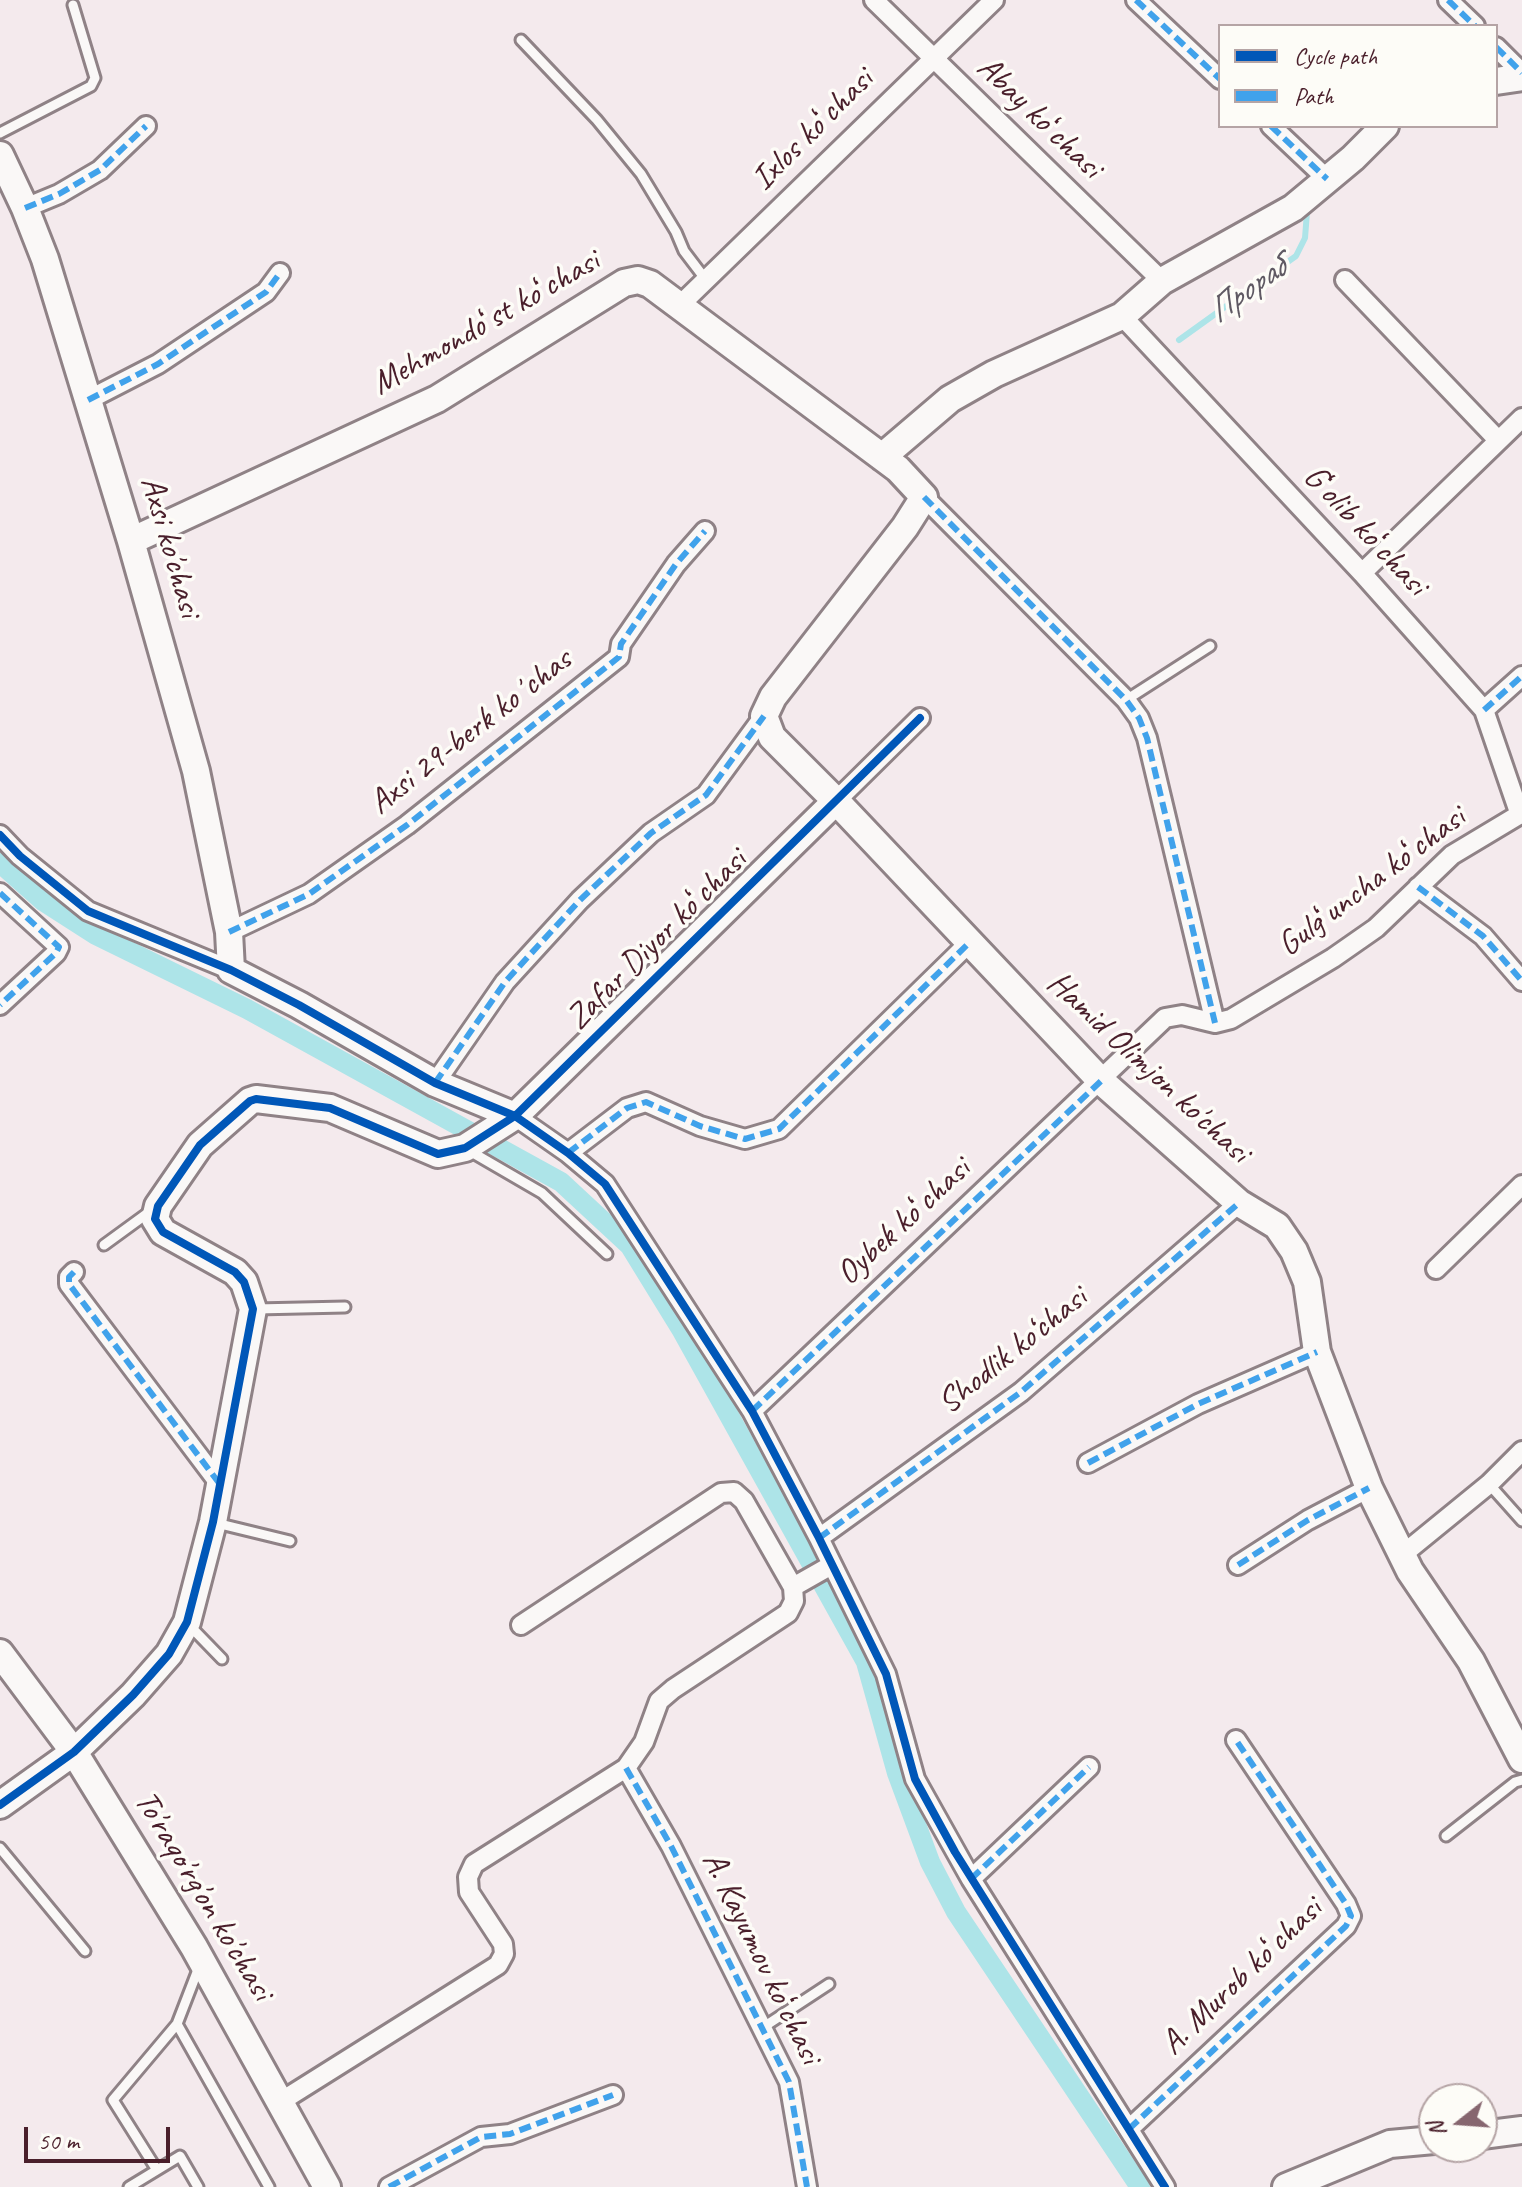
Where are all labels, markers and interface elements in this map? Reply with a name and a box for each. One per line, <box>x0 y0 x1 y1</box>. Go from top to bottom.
legend <box>1218 24 1498 128</box>
text: Cycle path <box>1294 41 1377 71</box>
street label: Abay koʻchasi <box>968 48 1110 188</box>
street label: Ixlos koʻchasi <box>743 60 883 200</box>
text: Path <box>1294 81 1334 111</box>
street label: Mehmondoʻst koʻchasi <box>365 241 607 405</box>
water label: Прораб <box>1199 248 1295 334</box>
street label: Gʻolib koʻchasi <box>1294 457 1436 605</box>
street label: Axsi ko'chasi <box>131 472 209 622</box>
street label: Аxsi 29-berk koʼchas <box>362 640 580 824</box>
street label: Gulgʻuncha koʻchasi <box>1270 798 1474 966</box>
street label: Zafar Diyor koʻchasi <box>558 841 756 1039</box>
street label: Hamid Olimjon ko'chasi <box>1038 963 1258 1173</box>
street label: Oybek koʻchasi <box>829 1150 979 1294</box>
street label: Shodlik ko‘chasi <box>930 1278 1096 1424</box>
street label: To'raqo'rg'on ko'chasi <box>124 1784 282 2008</box>
street label: A. Kayumov koʻchasi <box>692 1845 830 2071</box>
street label: A. Murob koʻchasi <box>1153 1890 1331 2064</box>
north arrow <box>1418 2083 1498 2163</box>
scale bar <box>28 2111 174 2161</box>
text: N <box>1422 2119 1452 2140</box>
text: 50 m <box>38 2126 79 2156</box>

